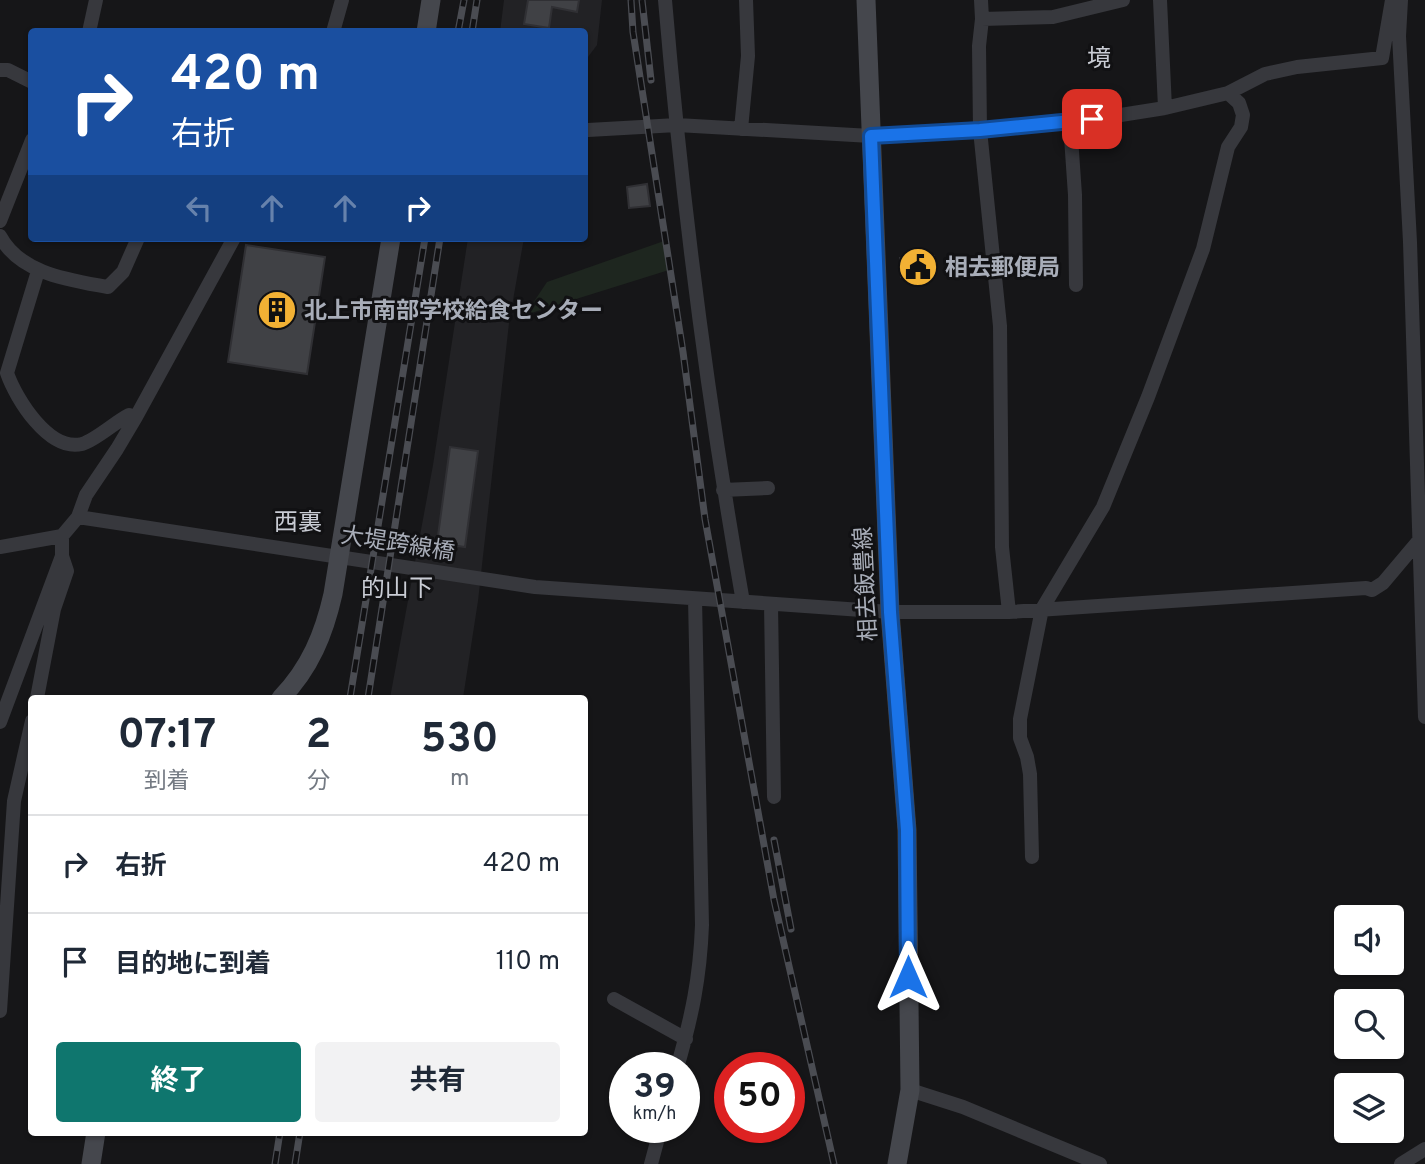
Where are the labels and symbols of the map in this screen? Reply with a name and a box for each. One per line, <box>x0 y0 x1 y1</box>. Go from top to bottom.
district label: 境 <box>1087 45 1111 75</box>
pin <box>1062 89 1122 149</box>
public building icon: 相去郵便局 <box>897 246 939 288</box>
place label: 相去郵便局 <box>945 255 1060 284</box>
building icon: 北上市南部学校給食センター <box>256 289 298 331</box>
place label: 北上市南部学校給食センター <box>304 298 603 327</box>
district label: 西裏 <box>274 509 322 539</box>
street label: 大堤跨線橋 <box>339 522 457 569</box>
street label: 相去飯豊線 <box>850 526 885 642</box>
district label: 的山下 <box>361 575 433 605</box>
position arrow <box>871 940 945 1014</box>
speed limit sign: 50 <box>714 1052 805 1143</box>

